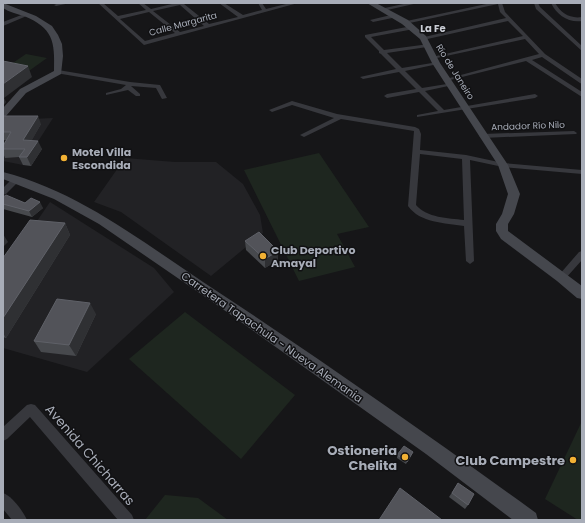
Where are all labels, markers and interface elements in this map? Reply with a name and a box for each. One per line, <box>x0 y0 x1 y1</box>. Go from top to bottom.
street label: Calle Margarita <box>148 9 218 39</box>
district label: La Fe <box>420 21 446 36</box>
street label: Río de Janeiro <box>433 42 477 102</box>
street label: Andador Río Nilo <box>491 119 565 133</box>
place label: Motel Villa Escondida <box>72 144 131 173</box>
marker: Motel Villa Escondida <box>59 153 69 163</box>
place label: Club Deportivo Amayal <box>271 242 355 271</box>
marker: Club Deportivo Amayal <box>258 251 268 261</box>
street label: Carretera Tapachula - Nueva Alemania <box>178 268 366 406</box>
street label: Avenida Chicharras <box>41 400 139 510</box>
place label: Ostioneria Chelita <box>327 441 397 475</box>
place label: Club Campestre <box>455 451 565 470</box>
marker: Ostioneria Chelita <box>400 452 410 462</box>
marker: Club Campestre <box>568 455 578 465</box>

